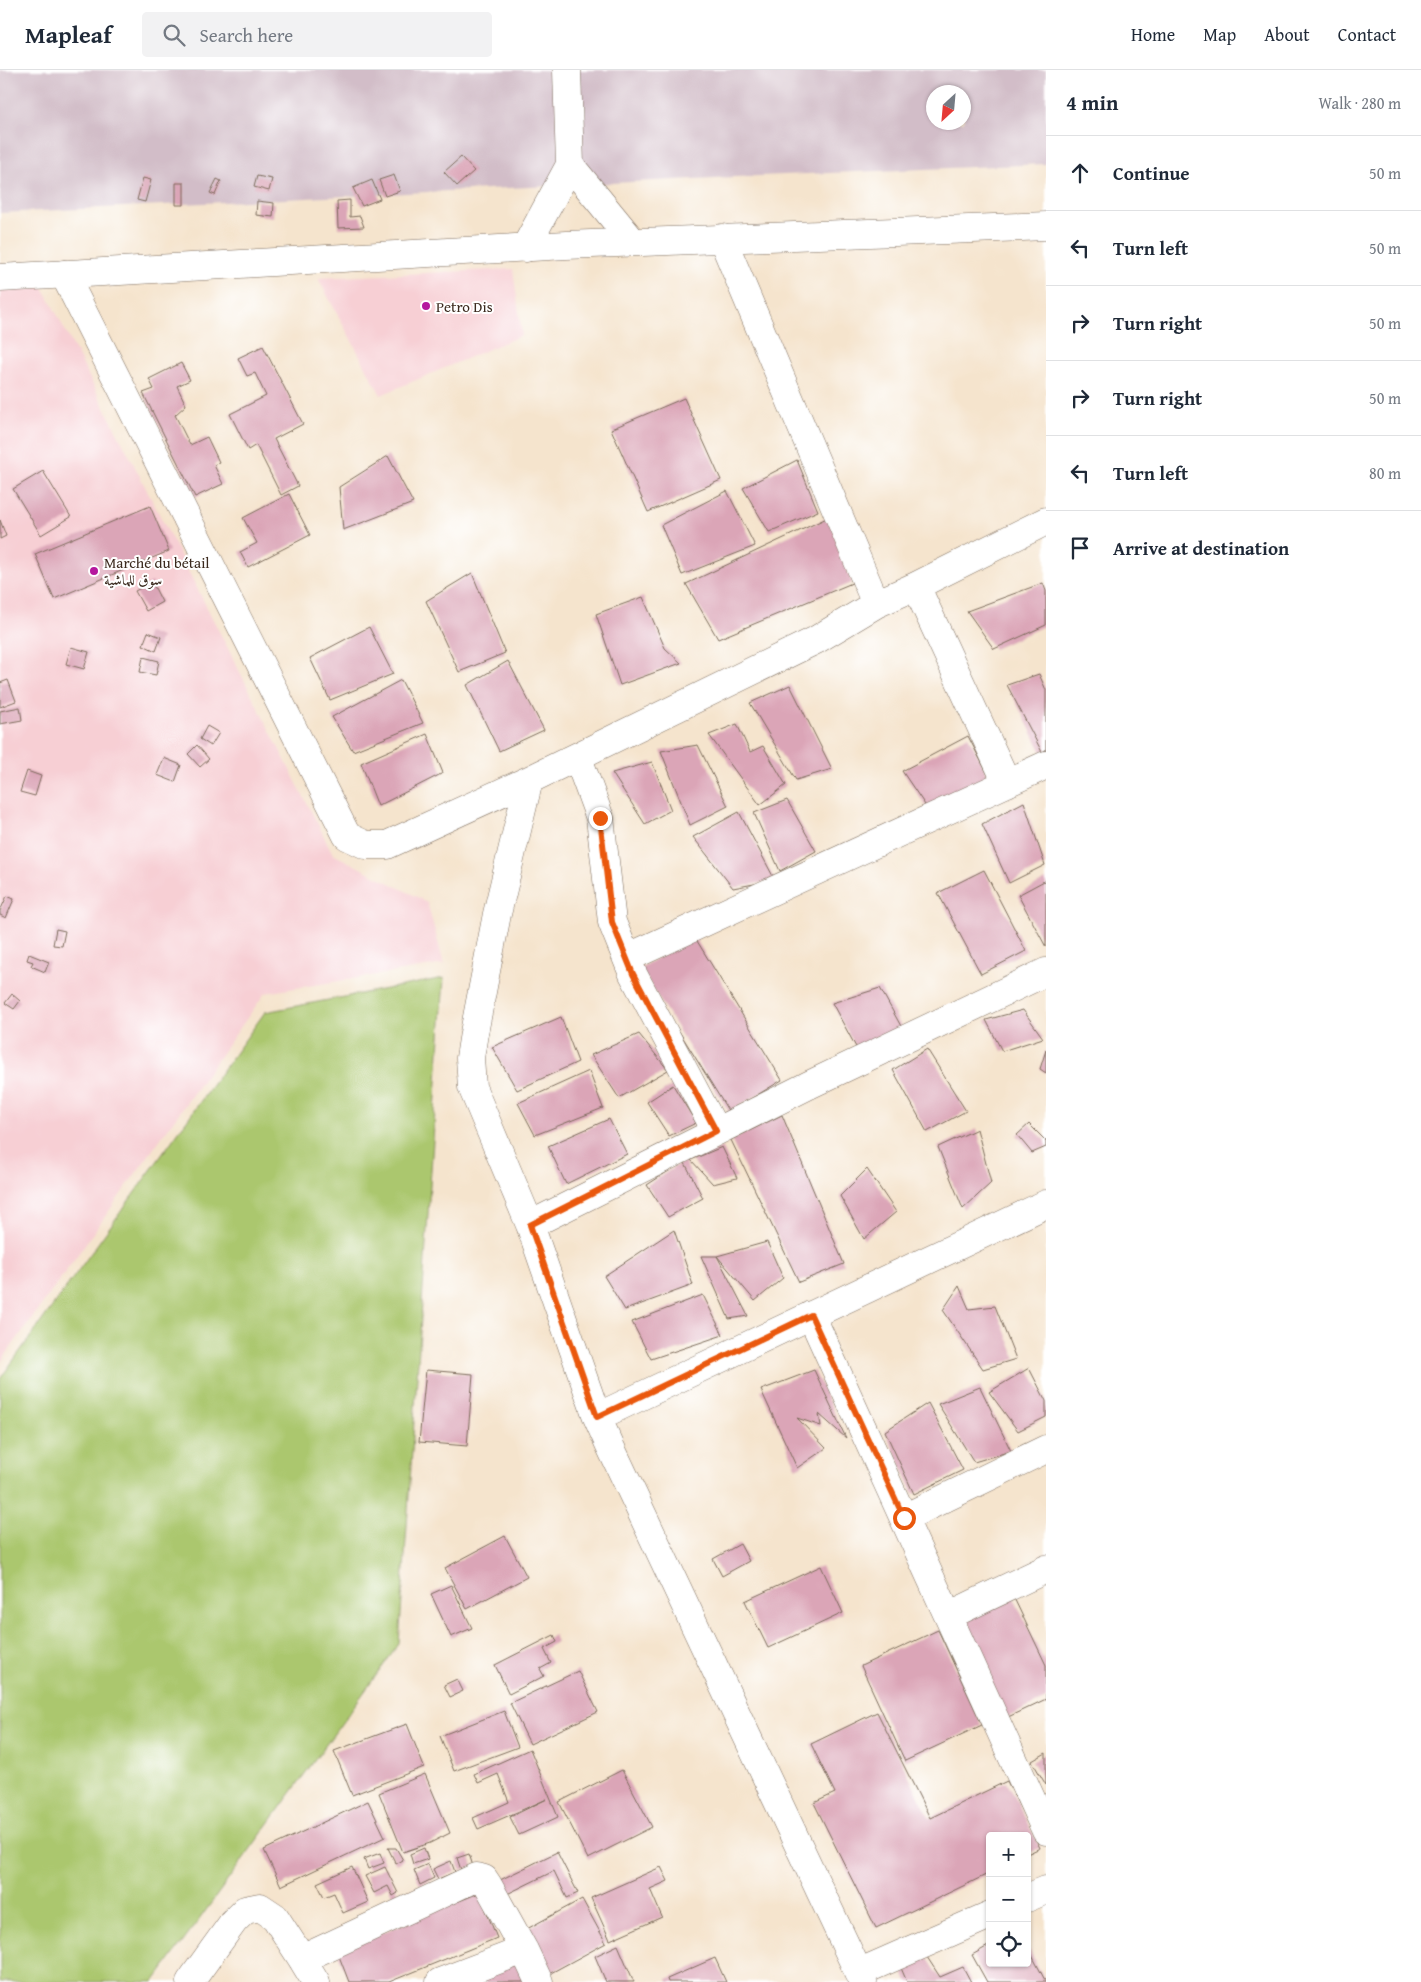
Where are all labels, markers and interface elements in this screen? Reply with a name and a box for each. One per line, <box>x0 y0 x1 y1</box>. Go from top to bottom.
search box <box>142 12 492 57</box>
text: Mapleaf <box>25 17 112 52</box>
icon: search <box>160 21 188 49</box>
text: Search here <box>200 21 293 49</box>
text: Home <box>1131 21 1175 48</box>
text: Map <box>1203 21 1236 48</box>
text: About <box>1264 21 1310 48</box>
text: Contact <box>1338 21 1396 48</box>
north arrow <box>926 85 971 130</box>
text: 4 min <box>1066 87 1118 118</box>
text: Walk · 280 m <box>1318 91 1401 115</box>
icon: ahead <box>1066 159 1094 187</box>
text: Continue <box>1113 159 1190 187</box>
text: 50 m <box>1369 161 1401 185</box>
icon: left <box>1066 234 1094 262</box>
text: Turn left <box>1113 234 1188 262</box>
text: 50 m <box>1369 236 1401 260</box>
place label: Petro Dis <box>436 296 493 317</box>
marker: Petro Dis <box>420 300 432 312</box>
icon: right <box>1066 309 1094 337</box>
text: Turn right <box>1113 309 1202 337</box>
text: 50 m <box>1369 311 1401 335</box>
icon: right <box>1066 384 1094 412</box>
text: Turn right <box>1113 384 1202 412</box>
text: 50 m <box>1369 386 1401 410</box>
icon: left <box>1066 459 1094 487</box>
text: Turn left <box>1113 459 1188 487</box>
text: 80 m <box>1369 461 1401 485</box>
icon: arrive <box>1066 534 1094 562</box>
text: Arrive at destination <box>1113 534 1289 562</box>
place label: Marché du bétail سوق للماشية <box>104 552 210 590</box>
marker: Marché du bétail سوق للماشية <box>88 565 100 577</box>
route end <box>589 807 612 830</box>
route start <box>893 1507 916 1530</box>
map controls <box>986 1832 1031 1967</box>
button: + <box>986 1832 1031 1877</box>
button: − <box>986 1877 1031 1922</box>
button: locate <box>986 1922 1031 1967</box>

